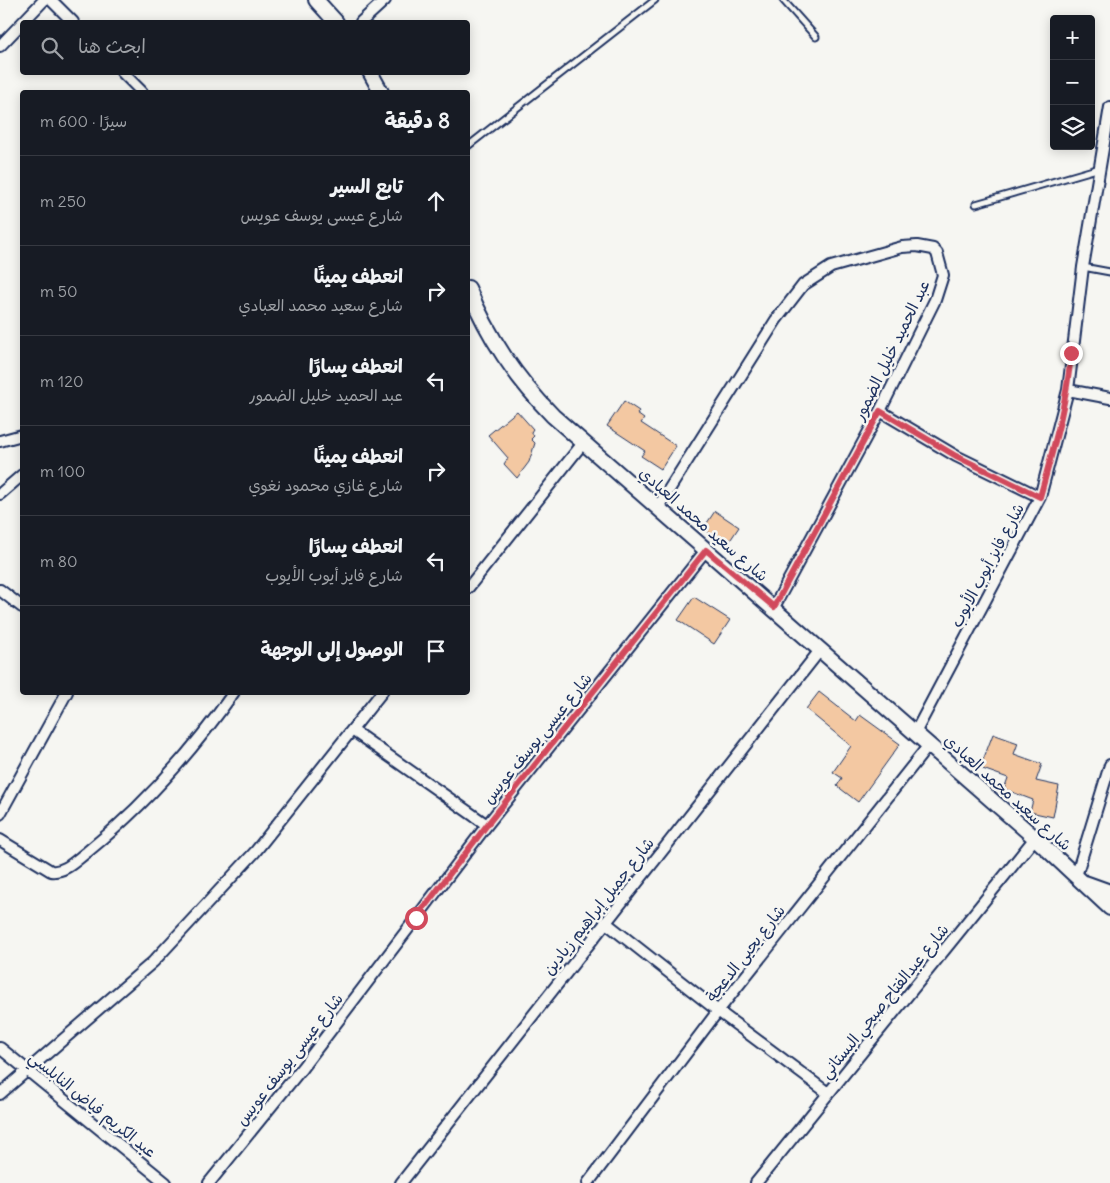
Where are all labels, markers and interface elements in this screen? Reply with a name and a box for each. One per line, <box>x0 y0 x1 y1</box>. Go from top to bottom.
map controls <box>1050 15 1095 150</box>
button: + <box>1050 15 1095 60</box>
search box <box>20 20 470 75</box>
icon: search <box>38 34 66 62</box>
text: ابحث هنا <box>78 34 146 58</box>
button: − <box>1050 60 1095 105</box>
button: layers <box>1050 105 1095 150</box>
text: 8 دقيقة <box>384 107 450 134</box>
text: سيرًا · 600 m <box>40 111 127 131</box>
text: تابع السير <box>331 174 403 198</box>
icon: ahead <box>422 187 450 215</box>
text: 250 m <box>40 191 86 211</box>
text: شارع عيسى يوسف عويس <box>240 205 403 225</box>
text: انعطف يمينًا <box>314 264 403 288</box>
icon: right <box>422 277 450 305</box>
street label: عبد الحميد خليل الضمور <box>848 277 935 425</box>
text: 50 m <box>40 281 78 301</box>
text: شارع سعيد محمد العبادي <box>239 295 403 315</box>
route end <box>1060 342 1083 365</box>
text: انعطف يسارًا <box>309 354 403 378</box>
icon: left <box>422 367 450 395</box>
text: 120 m <box>40 371 84 391</box>
text: عبد الحميد خليل الضمور <box>249 385 403 405</box>
text: انعطف يمينًا <box>314 444 403 468</box>
icon: right <box>422 457 450 485</box>
text: 100 m <box>40 461 85 481</box>
street label: شارع سعيد محمد العبادي <box>634 463 773 587</box>
text: شارع غازي محمود نغوي <box>248 475 403 495</box>
street label: شارع فايز أيوب الأيوب <box>946 499 1030 631</box>
text: انعطف يسارًا <box>309 534 403 558</box>
icon: left <box>422 547 450 575</box>
text: 80 m <box>40 551 78 571</box>
text: شارع فايز أيوب الأيوب <box>265 565 403 585</box>
text: الوصول إلى الوجهة <box>260 637 403 661</box>
icon: arrive <box>422 637 450 665</box>
street label: شارع عيسى يوسف عويس <box>478 669 597 809</box>
street label: شارع سعيد محمد العبادي <box>939 730 1076 856</box>
street label: شارع جميل إبراهيم زيادين <box>538 833 660 981</box>
street label: شارع يحيى الدعجة <box>701 901 791 1007</box>
route start <box>405 907 428 930</box>
street label: شارع عبدالفتاح صبحي البستاني <box>815 920 956 1086</box>
street label: شارع عيسى يوسف عويس <box>231 989 348 1130</box>
street label: عبد الكريم فياض النابلسي <box>22 1046 161 1165</box>

